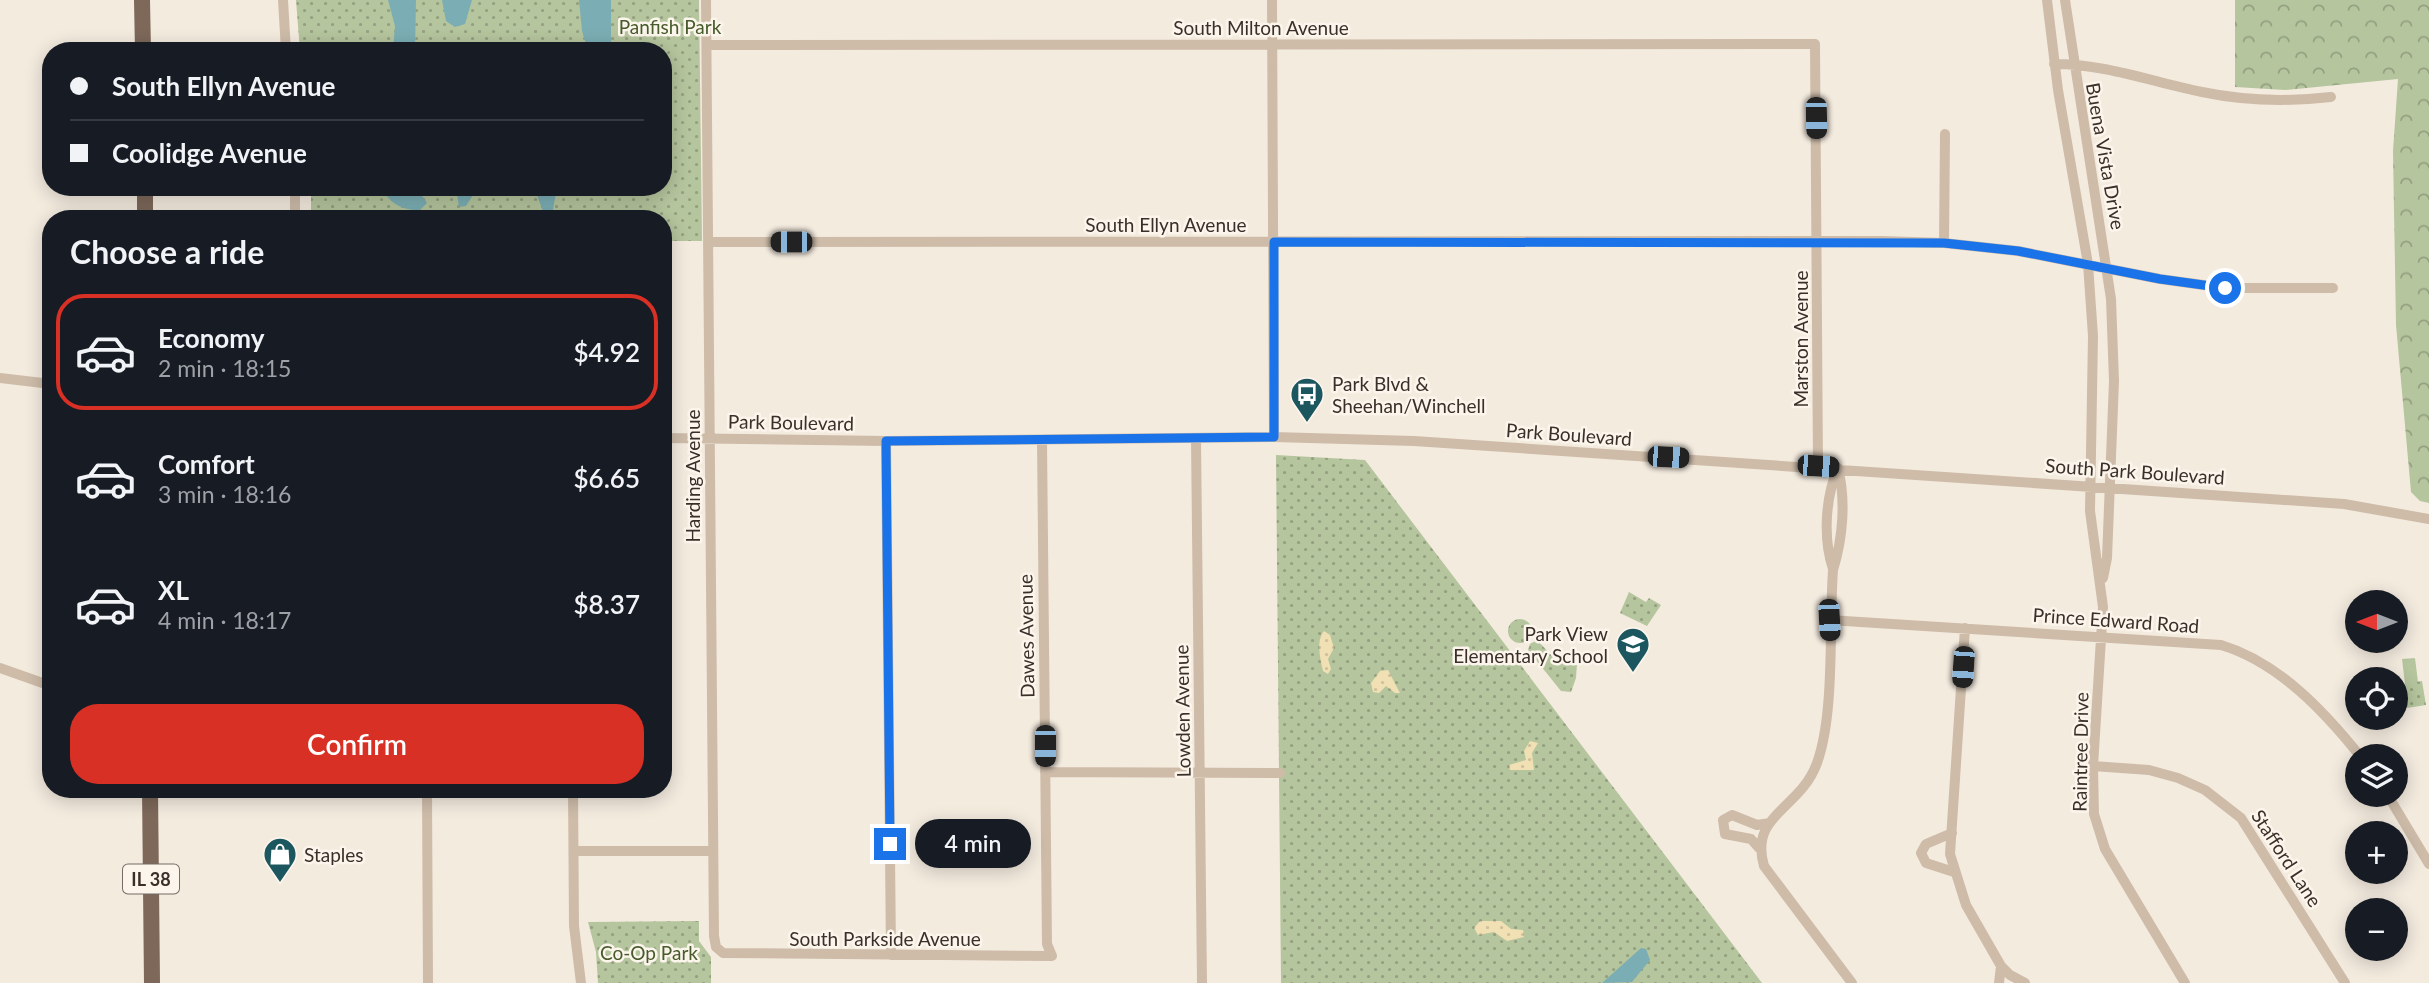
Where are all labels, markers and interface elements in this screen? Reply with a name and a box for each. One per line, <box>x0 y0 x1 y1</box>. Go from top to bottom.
park label: Panfish Park <box>619 15 722 38</box>
street label: South Milton Avenue <box>1173 16 1349 39</box>
text: South Ellyn Avenue <box>112 70 336 102</box>
street label: Buena Vista Drive <box>2082 81 2130 231</box>
car <box>1806 97 1827 139</box>
text: Coolidge Avenue <box>112 137 307 169</box>
street label: South Ellyn Avenue <box>1085 213 1247 236</box>
text: Choose a ride <box>70 232 264 271</box>
car <box>771 232 813 253</box>
street label: Marston Avenue <box>1789 270 1812 408</box>
route start <box>2209 272 2241 304</box>
icon: car <box>74 321 137 384</box>
text: Economy <box>158 322 264 354</box>
text: $4.92 <box>574 336 640 368</box>
text: 2 min · 18:15 <box>158 354 291 382</box>
place label: Park Blvd & Sheehan/Winchell <box>1332 372 1486 417</box>
bus stop icon: Park Blvd & Sheehan/Winchell <box>1288 375 1326 424</box>
street label: Harding Avenue <box>681 409 704 543</box>
street label: Park Boulevard <box>728 409 854 435</box>
street label: Park Boulevard <box>1505 418 1633 450</box>
car <box>1647 445 1690 469</box>
icon: car <box>74 447 137 510</box>
text: Comfort <box>158 448 255 480</box>
street label: South Park Boulevard <box>2044 453 2226 489</box>
car <box>1797 454 1840 478</box>
text: $6.65 <box>574 462 640 494</box>
text: 3 min · 18:16 <box>158 480 291 508</box>
icon: car <box>74 573 137 636</box>
text: XL <box>158 574 189 606</box>
street label: Dawes Avenue <box>1013 574 1039 698</box>
text: $8.37 <box>574 588 640 620</box>
north arrow <box>2345 590 2408 653</box>
map controls <box>2345 590 2408 961</box>
car <box>1818 598 1841 642</box>
street label: Prince Edward Road <box>2032 603 2200 637</box>
text: 4 min · 18:17 <box>158 606 291 634</box>
place label: Park View Elementary School <box>1453 622 1608 667</box>
school or university icon: Park View Elementary School <box>1614 625 1652 674</box>
street label: Lowden Avenue <box>1169 644 1195 778</box>
car <box>1952 645 1975 689</box>
button: locate <box>2345 667 2408 730</box>
street label: Raintree Drive <box>2067 692 2093 812</box>
button: Confirm <box>70 704 644 784</box>
car <box>1035 725 1056 767</box>
button: layers <box>2345 744 2408 807</box>
street label: Stafford Lane <box>2247 805 2327 911</box>
callout: 4 min <box>914 820 1030 868</box>
button: + <box>2345 821 2408 884</box>
route end <box>874 828 906 860</box>
text: 4 min <box>945 829 1001 857</box>
shop icon: Staples <box>261 835 299 884</box>
place label: Staples <box>304 843 364 866</box>
road number: IL 38 <box>123 864 179 894</box>
button: − <box>2345 898 2408 961</box>
street label: South Parkside Avenue <box>789 927 981 950</box>
park label: Co-Op Park <box>600 941 698 964</box>

